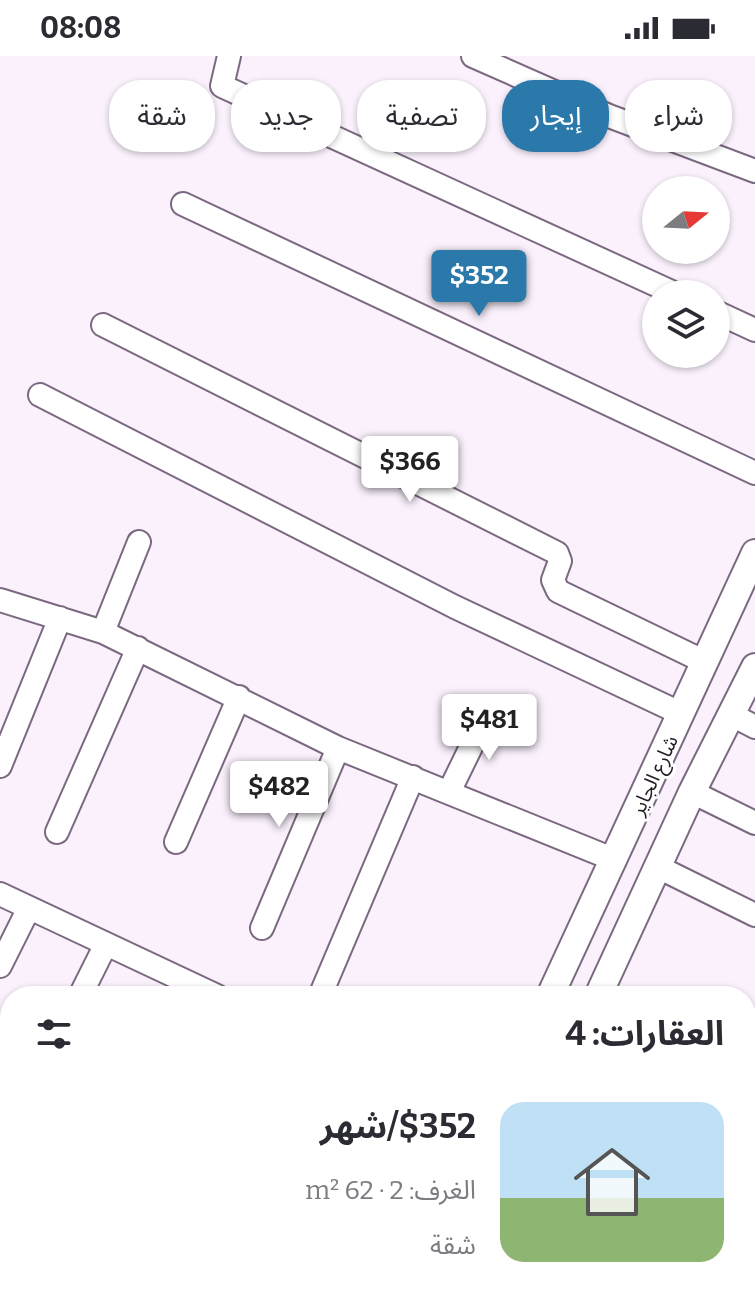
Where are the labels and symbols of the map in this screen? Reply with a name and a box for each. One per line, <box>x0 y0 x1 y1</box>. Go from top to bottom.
north arrow <box>642 176 730 264</box>
pin: $352 <box>432 250 526 318</box>
pin: $366 <box>363 436 457 504</box>
pin: $481 <box>442 694 536 762</box>
street label: شارع الجاير <box>625 731 686 821</box>
pin: $482 <box>232 761 326 829</box>

